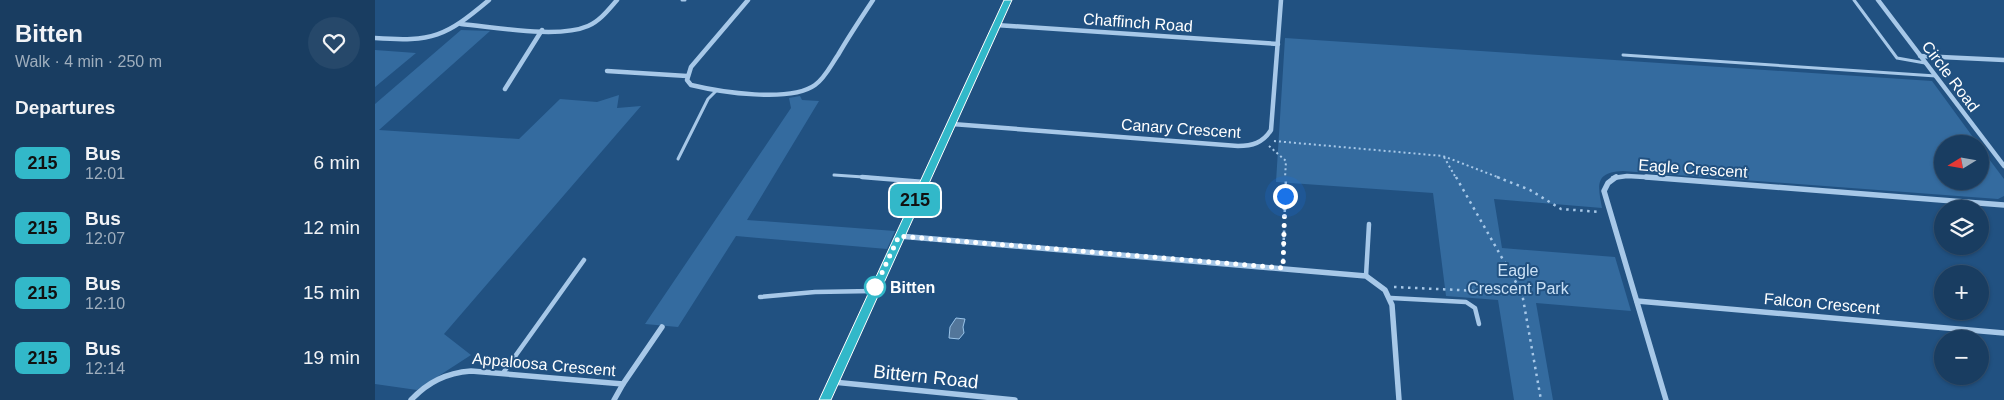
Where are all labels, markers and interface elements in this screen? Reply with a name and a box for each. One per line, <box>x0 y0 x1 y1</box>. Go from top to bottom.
street label: Chaffinch Road <box>1083 10 1193 35</box>
button: heart <box>308 17 360 69</box>
text: Bitten <box>15 20 83 47</box>
street label: Circle Road <box>1919 38 1983 115</box>
text: Walk · 4 min · 250 m <box>15 53 162 70</box>
text: Departures <box>15 97 115 118</box>
street label: Canary Crescent <box>1120 116 1242 141</box>
north arrow <box>1934 135 1989 190</box>
map controls <box>1934 135 1989 385</box>
text: Bus <box>85 143 121 164</box>
text: 6 min <box>314 152 360 173</box>
text: 215 <box>27 153 58 173</box>
street label: Eagle Crescent <box>1638 156 1749 181</box>
text: 12:01 <box>85 165 125 182</box>
line badge: 215 <box>886 184 944 216</box>
your location <box>1273 184 1298 209</box>
text: 215 <box>900 190 930 210</box>
button: layers <box>1934 200 1989 255</box>
text: Bus <box>85 208 121 229</box>
text: 12 min <box>303 217 360 238</box>
text: 215 <box>27 218 58 238</box>
text: 12:07 <box>85 230 125 247</box>
park label: Eagle Crescent Park <box>1467 262 1570 297</box>
button: + <box>1934 265 1989 320</box>
text: Bus <box>85 273 121 294</box>
marker: Bitten <box>864 276 886 298</box>
place label: Bitten <box>890 279 935 296</box>
text: 15 min <box>303 282 360 303</box>
text: 215 <box>27 283 58 303</box>
street label: Falcon Crescent <box>1763 290 1881 317</box>
text: 12:10 <box>85 295 125 312</box>
button: − <box>1934 330 1989 385</box>
text: Bus <box>85 338 121 359</box>
text: 19 min <box>303 347 360 368</box>
text: 215 <box>27 348 58 368</box>
street label: Appaloosa Crescent <box>471 350 617 379</box>
text: 12:14 <box>85 360 125 377</box>
street label: Bittern Road <box>872 361 980 392</box>

